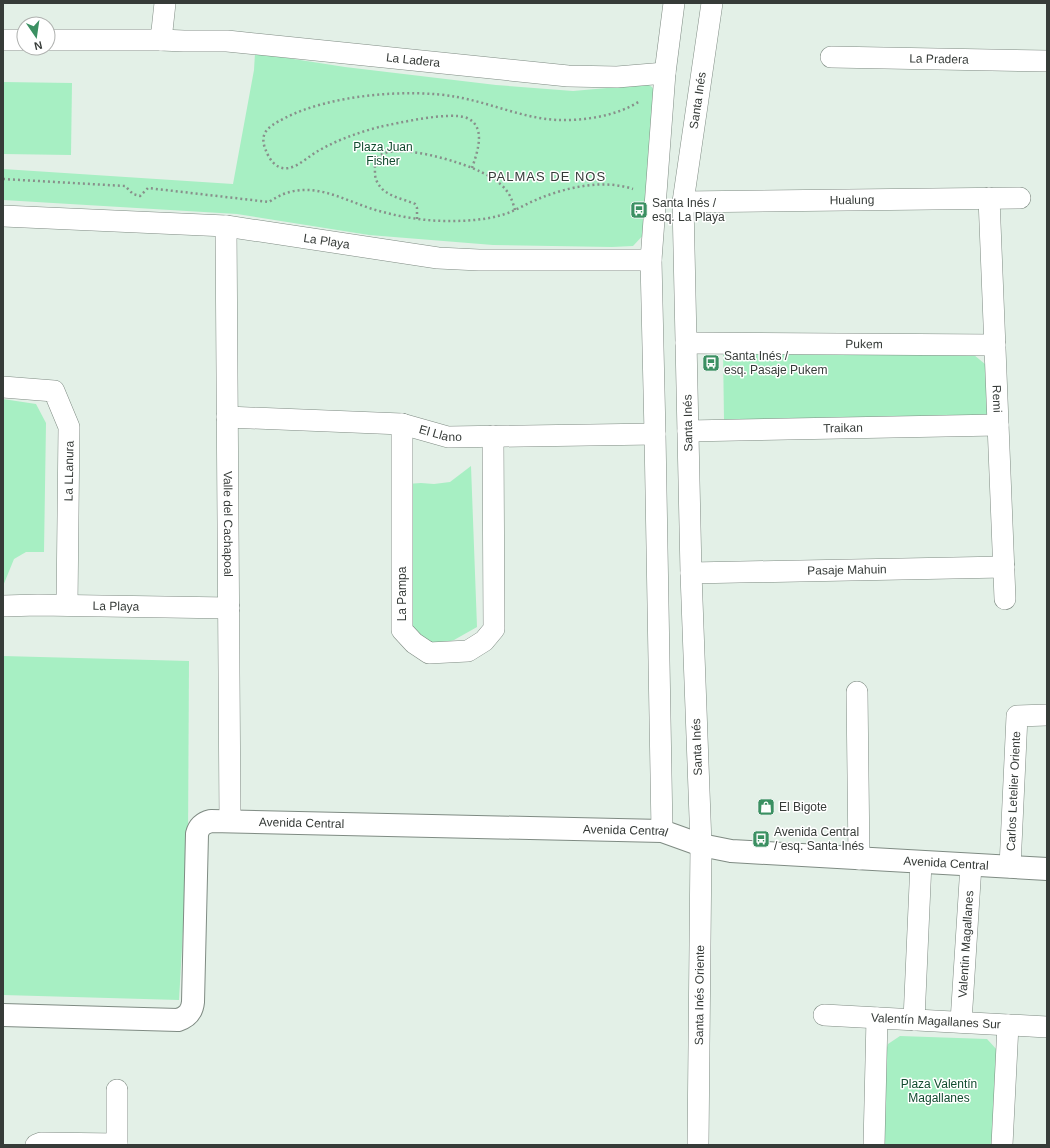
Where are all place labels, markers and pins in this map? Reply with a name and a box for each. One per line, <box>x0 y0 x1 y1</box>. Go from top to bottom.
place label: Santa Inés / esq. La Playa <box>652 196 725 224</box>
bus stop icon: Santa Inés / esq. La Playa <box>629 200 649 220</box>
place label: Santa Inés / esq. Pasaje Pukem <box>724 349 827 377</box>
bus stop icon: Santa Inés / esq. Pasaje Pukem <box>701 353 721 373</box>
shop icon: El Bigote <box>756 797 776 817</box>
place label: El Bigote <box>779 800 827 814</box>
place label: Avenida Central / esq. Santa Inés <box>774 825 864 853</box>
bus stop icon: Avenida Central / esq. Santa Inés <box>751 829 771 849</box>

